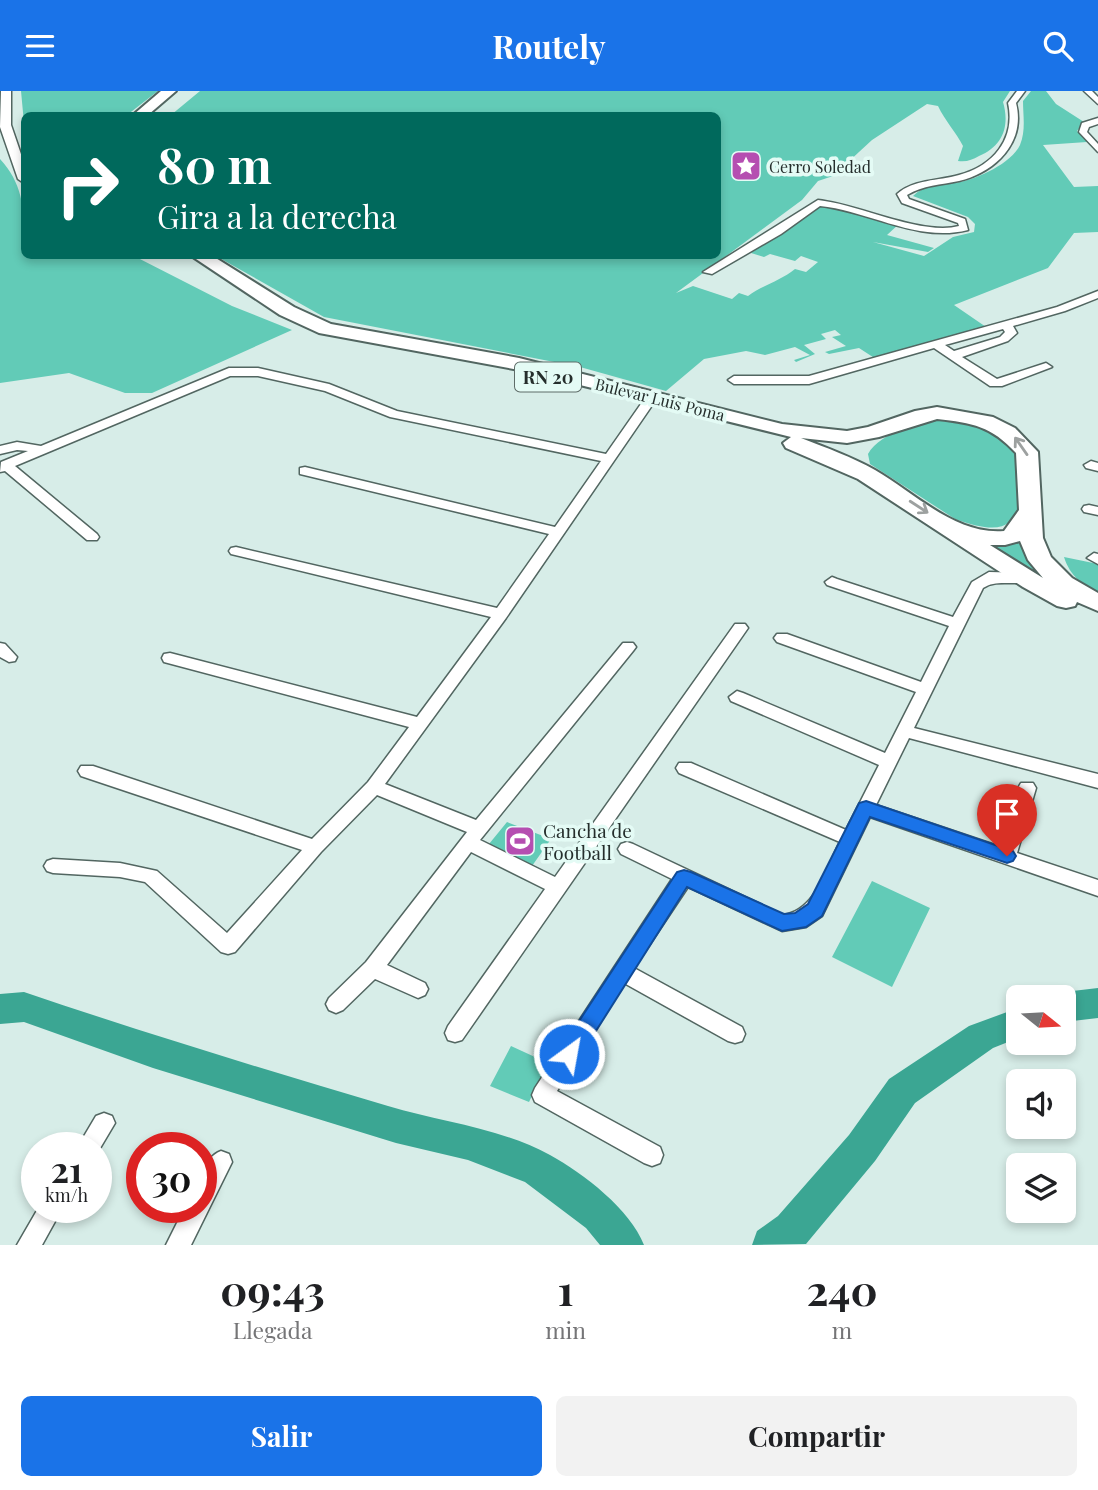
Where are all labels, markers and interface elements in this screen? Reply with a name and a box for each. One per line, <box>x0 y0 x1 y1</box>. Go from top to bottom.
text: Routely <box>492 24 606 67</box>
icon: menu <box>21 27 59 65</box>
icon: search <box>1039 27 1077 65</box>
text: 80 m <box>157 131 272 196</box>
icon: right <box>42 140 133 231</box>
place icon: Cerro Soledad <box>729 149 763 183</box>
place label: Cerro Soledad <box>769 156 871 177</box>
text: Gira a la derecha <box>157 194 397 237</box>
road number: RN 20 <box>515 363 581 391</box>
street label: Bulevar Luis Poma <box>593 373 727 425</box>
one-way arrow <box>1013 437 1028 456</box>
one-way arrow <box>909 500 929 514</box>
pin <box>977 784 1037 856</box>
icon: arrive <box>988 795 1026 833</box>
place label: Cancha de Football <box>543 817 632 865</box>
sports icon: Cancha de Football <box>503 824 537 858</box>
north arrow <box>1006 985 1076 1055</box>
map controls <box>1006 985 1076 1223</box>
position arrow <box>532 1017 606 1091</box>
button: sound <box>1006 1069 1076 1139</box>
speed limit sign: 30 <box>126 1132 217 1223</box>
text: 21 <box>51 1145 82 1192</box>
button: layers <box>1006 1153 1076 1223</box>
text: km/h <box>45 1183 88 1207</box>
text: 09:43 <box>220 1261 325 1317</box>
text: 1 <box>558 1261 574 1317</box>
text: 240 <box>806 1261 878 1317</box>
text: Llegada <box>233 1314 312 1345</box>
text: min <box>545 1314 586 1345</box>
text: m <box>832 1314 852 1345</box>
button: Salir <box>21 1396 542 1476</box>
button: Compartir <box>556 1396 1077 1476</box>

